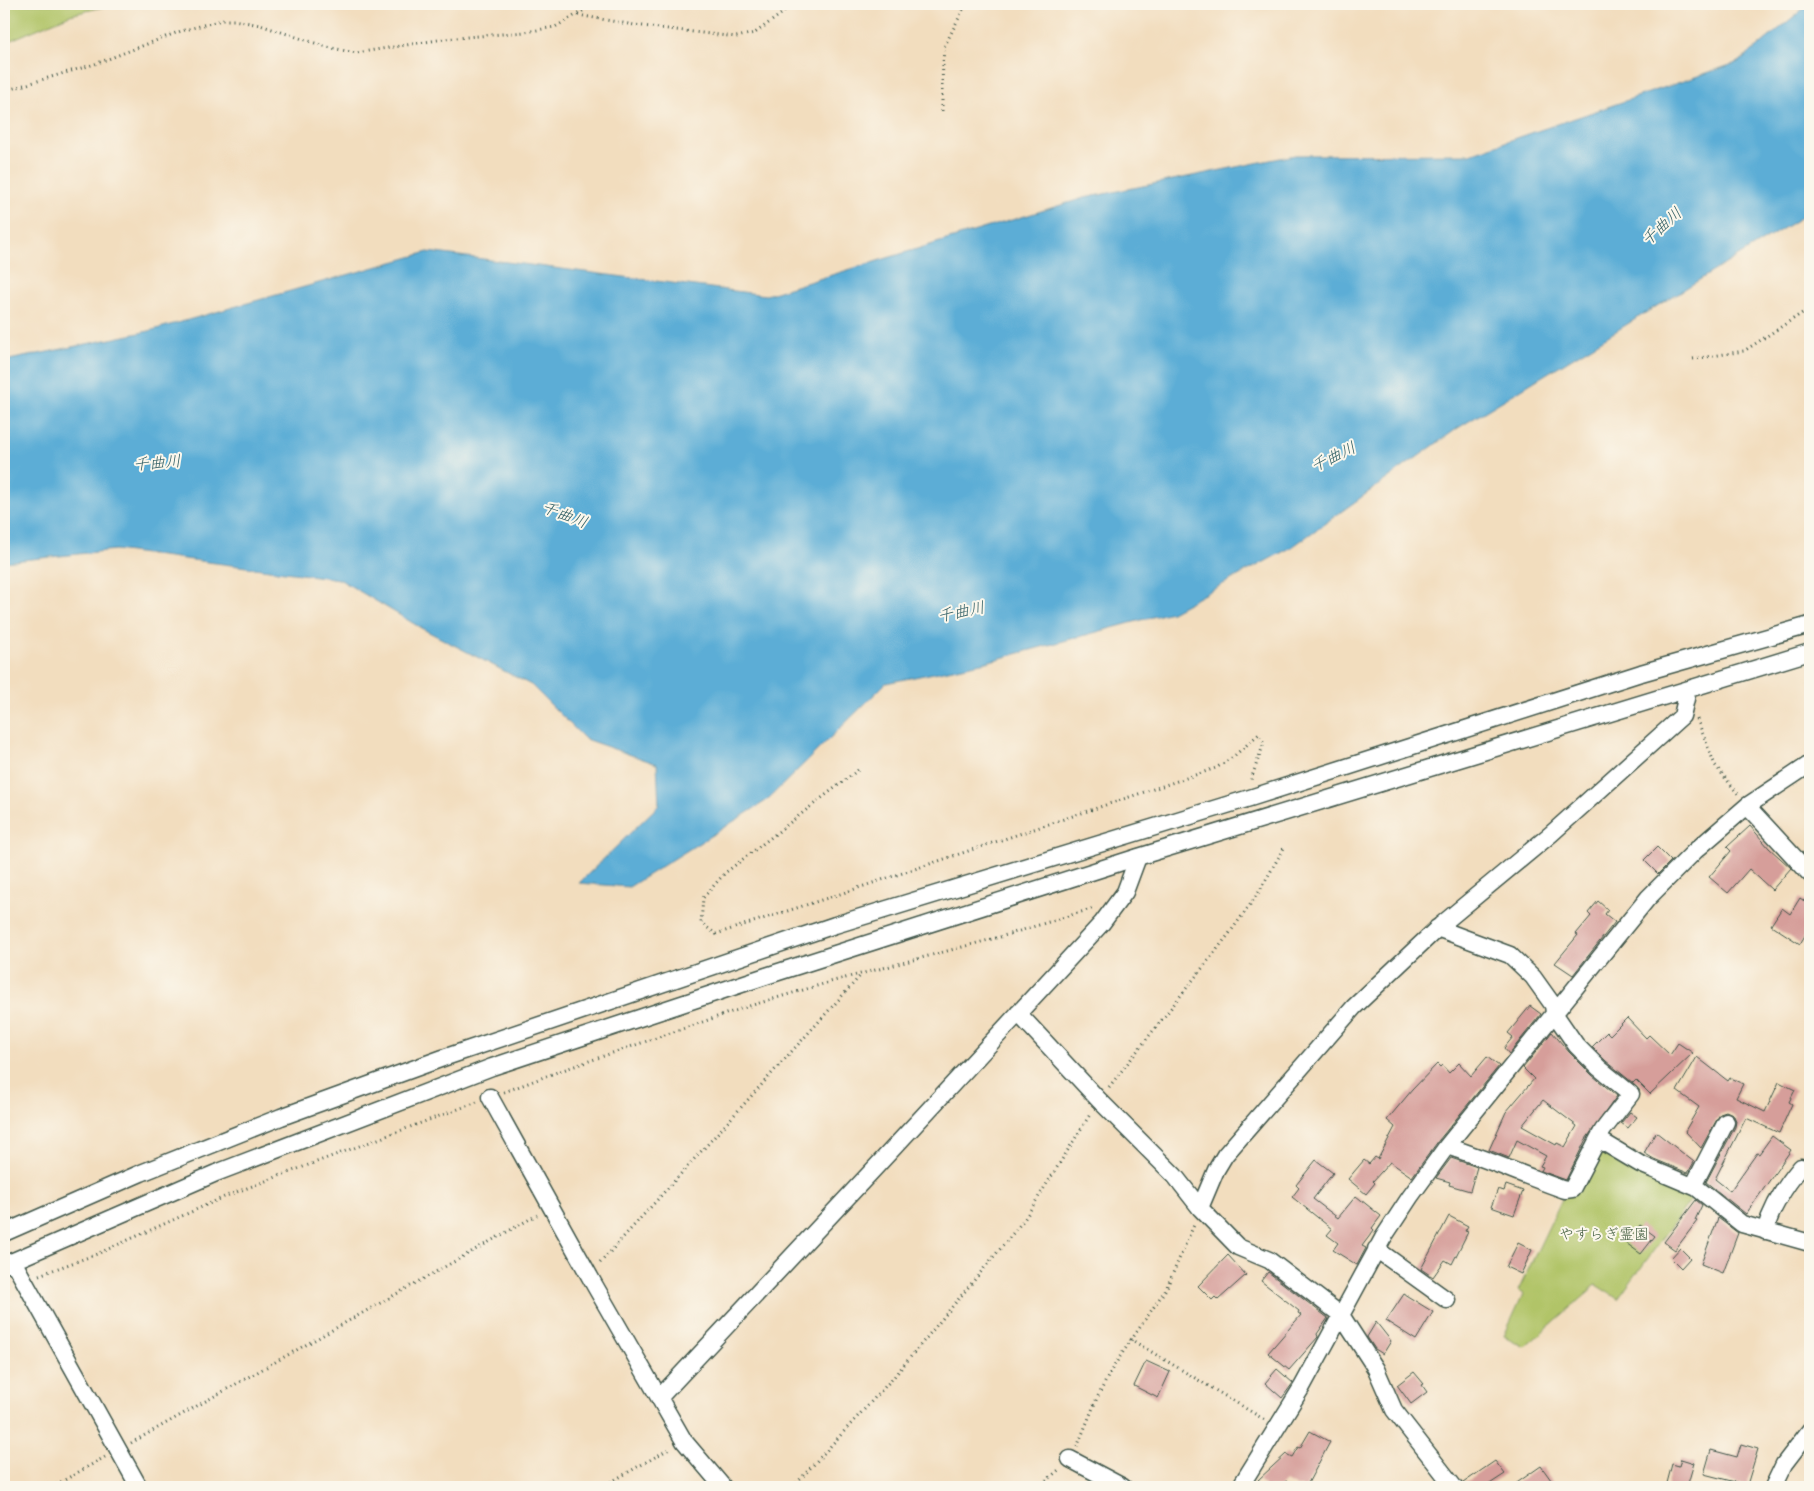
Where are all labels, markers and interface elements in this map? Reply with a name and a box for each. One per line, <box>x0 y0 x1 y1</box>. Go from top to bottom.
water label: 千曲川 <box>1637 203 1686 249</box>
water label: 千曲川 <box>1307 437 1359 476</box>
water label: 千曲川 <box>132 451 182 474</box>
water label: 千曲川 <box>539 497 591 532</box>
water label: 千曲川 <box>936 597 987 626</box>
park label: やすらぎ霊園 <box>1559 1225 1649 1243</box>

